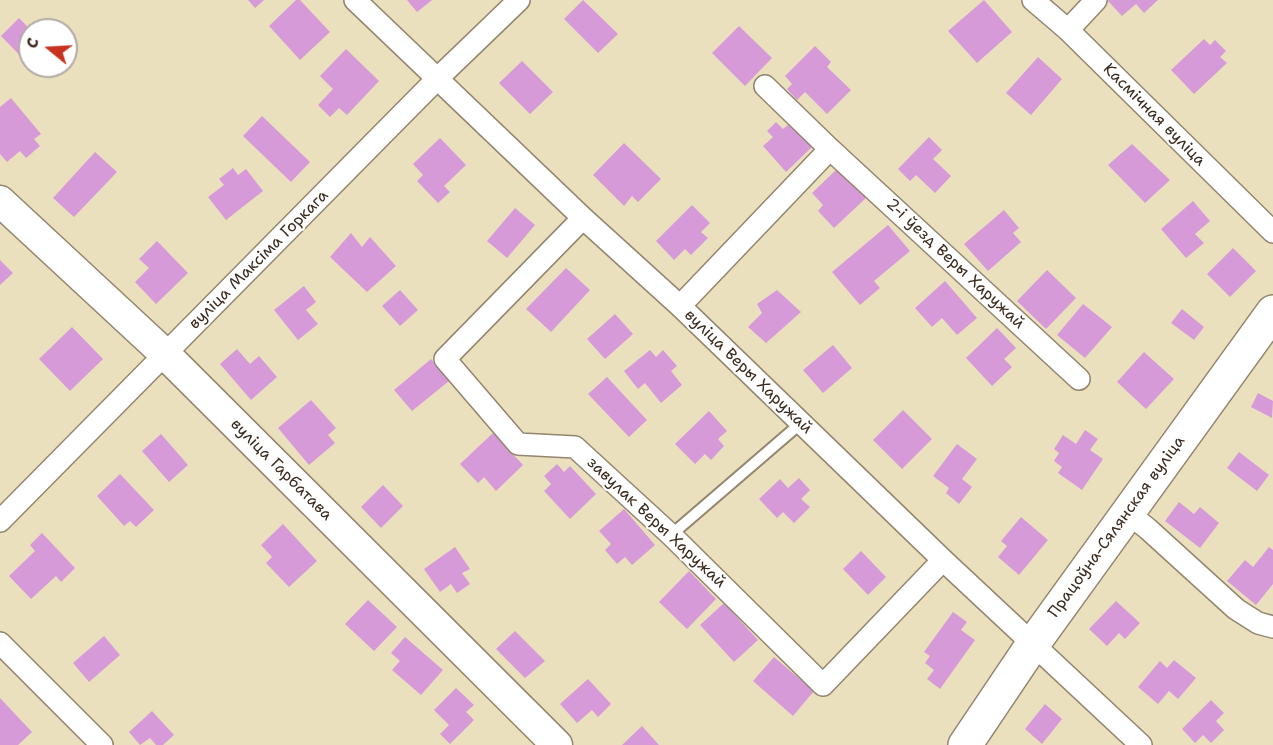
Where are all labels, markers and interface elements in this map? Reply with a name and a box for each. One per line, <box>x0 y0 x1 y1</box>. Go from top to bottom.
north arrow <box>18 18 78 78</box>
text: С <box>21 35 44 51</box>
street label: Касмічная вуліца <box>1099 60 1209 170</box>
street label: вуліца Максіма Горкага <box>185 186 333 334</box>
street label: 2-і ўезд Веры Харужай <box>882 195 1028 333</box>
street label: вуліца Веры Харужай <box>680 306 816 438</box>
street label: вуліца Гарбатава <box>226 415 336 525</box>
street label: Працоўна-Сялянская вуліца <box>1045 432 1189 622</box>
street label: завулак Веры Харужай <box>582 454 730 592</box>

